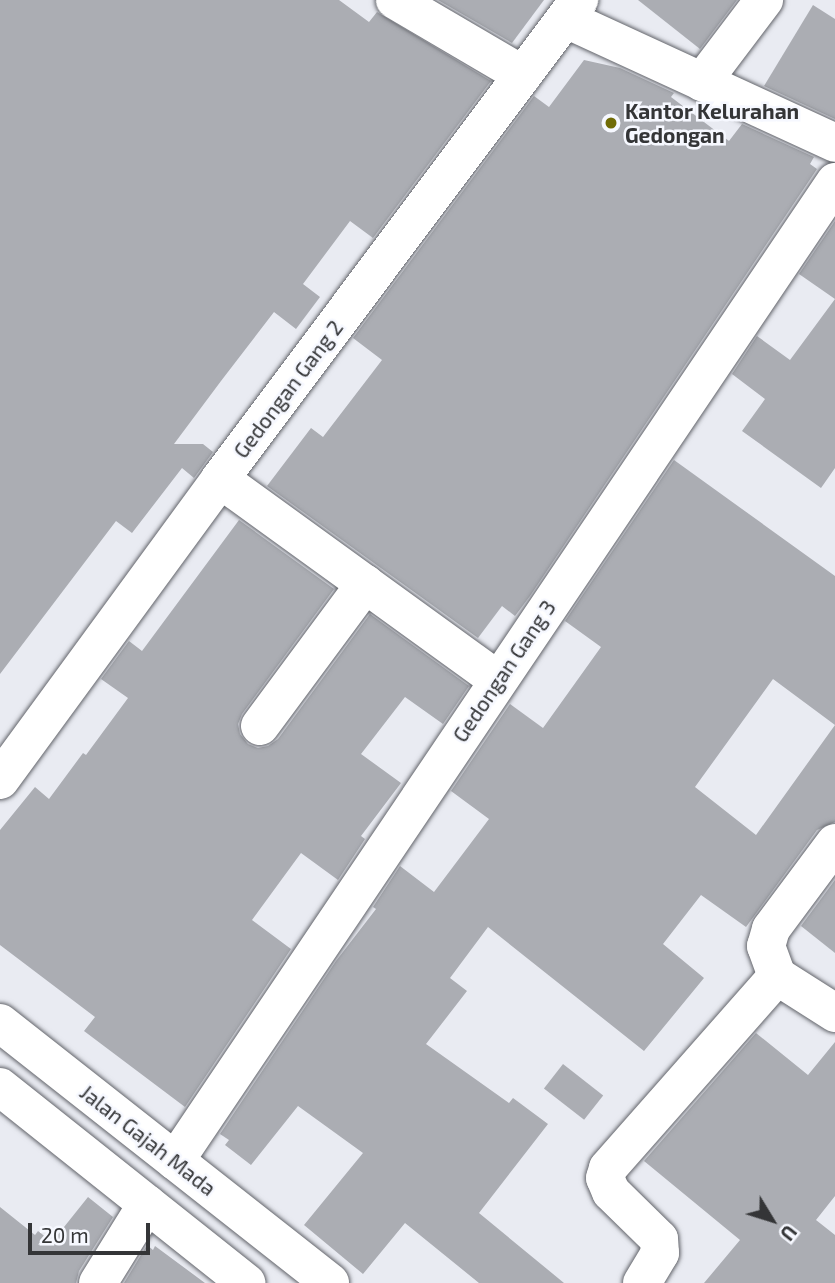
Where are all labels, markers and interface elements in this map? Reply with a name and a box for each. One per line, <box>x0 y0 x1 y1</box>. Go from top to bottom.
place label: Kantor Kelurahan Gedongan <box>625 98 800 148</box>
marker: Kantor Kelurahan Gedongan <box>603 115 619 131</box>
street label: Gedongan Gang 2 <box>228 315 348 463</box>
street label: Gedongan Gang 3 <box>447 595 561 747</box>
street label: Jalan Gajah Mada <box>75 1079 221 1201</box>
north arrow <box>737 1185 807 1255</box>
scale bar <box>32 1210 154 1254</box>
text: U <box>776 1221 802 1245</box>
text: 20 m <box>41 1222 89 1247</box>

